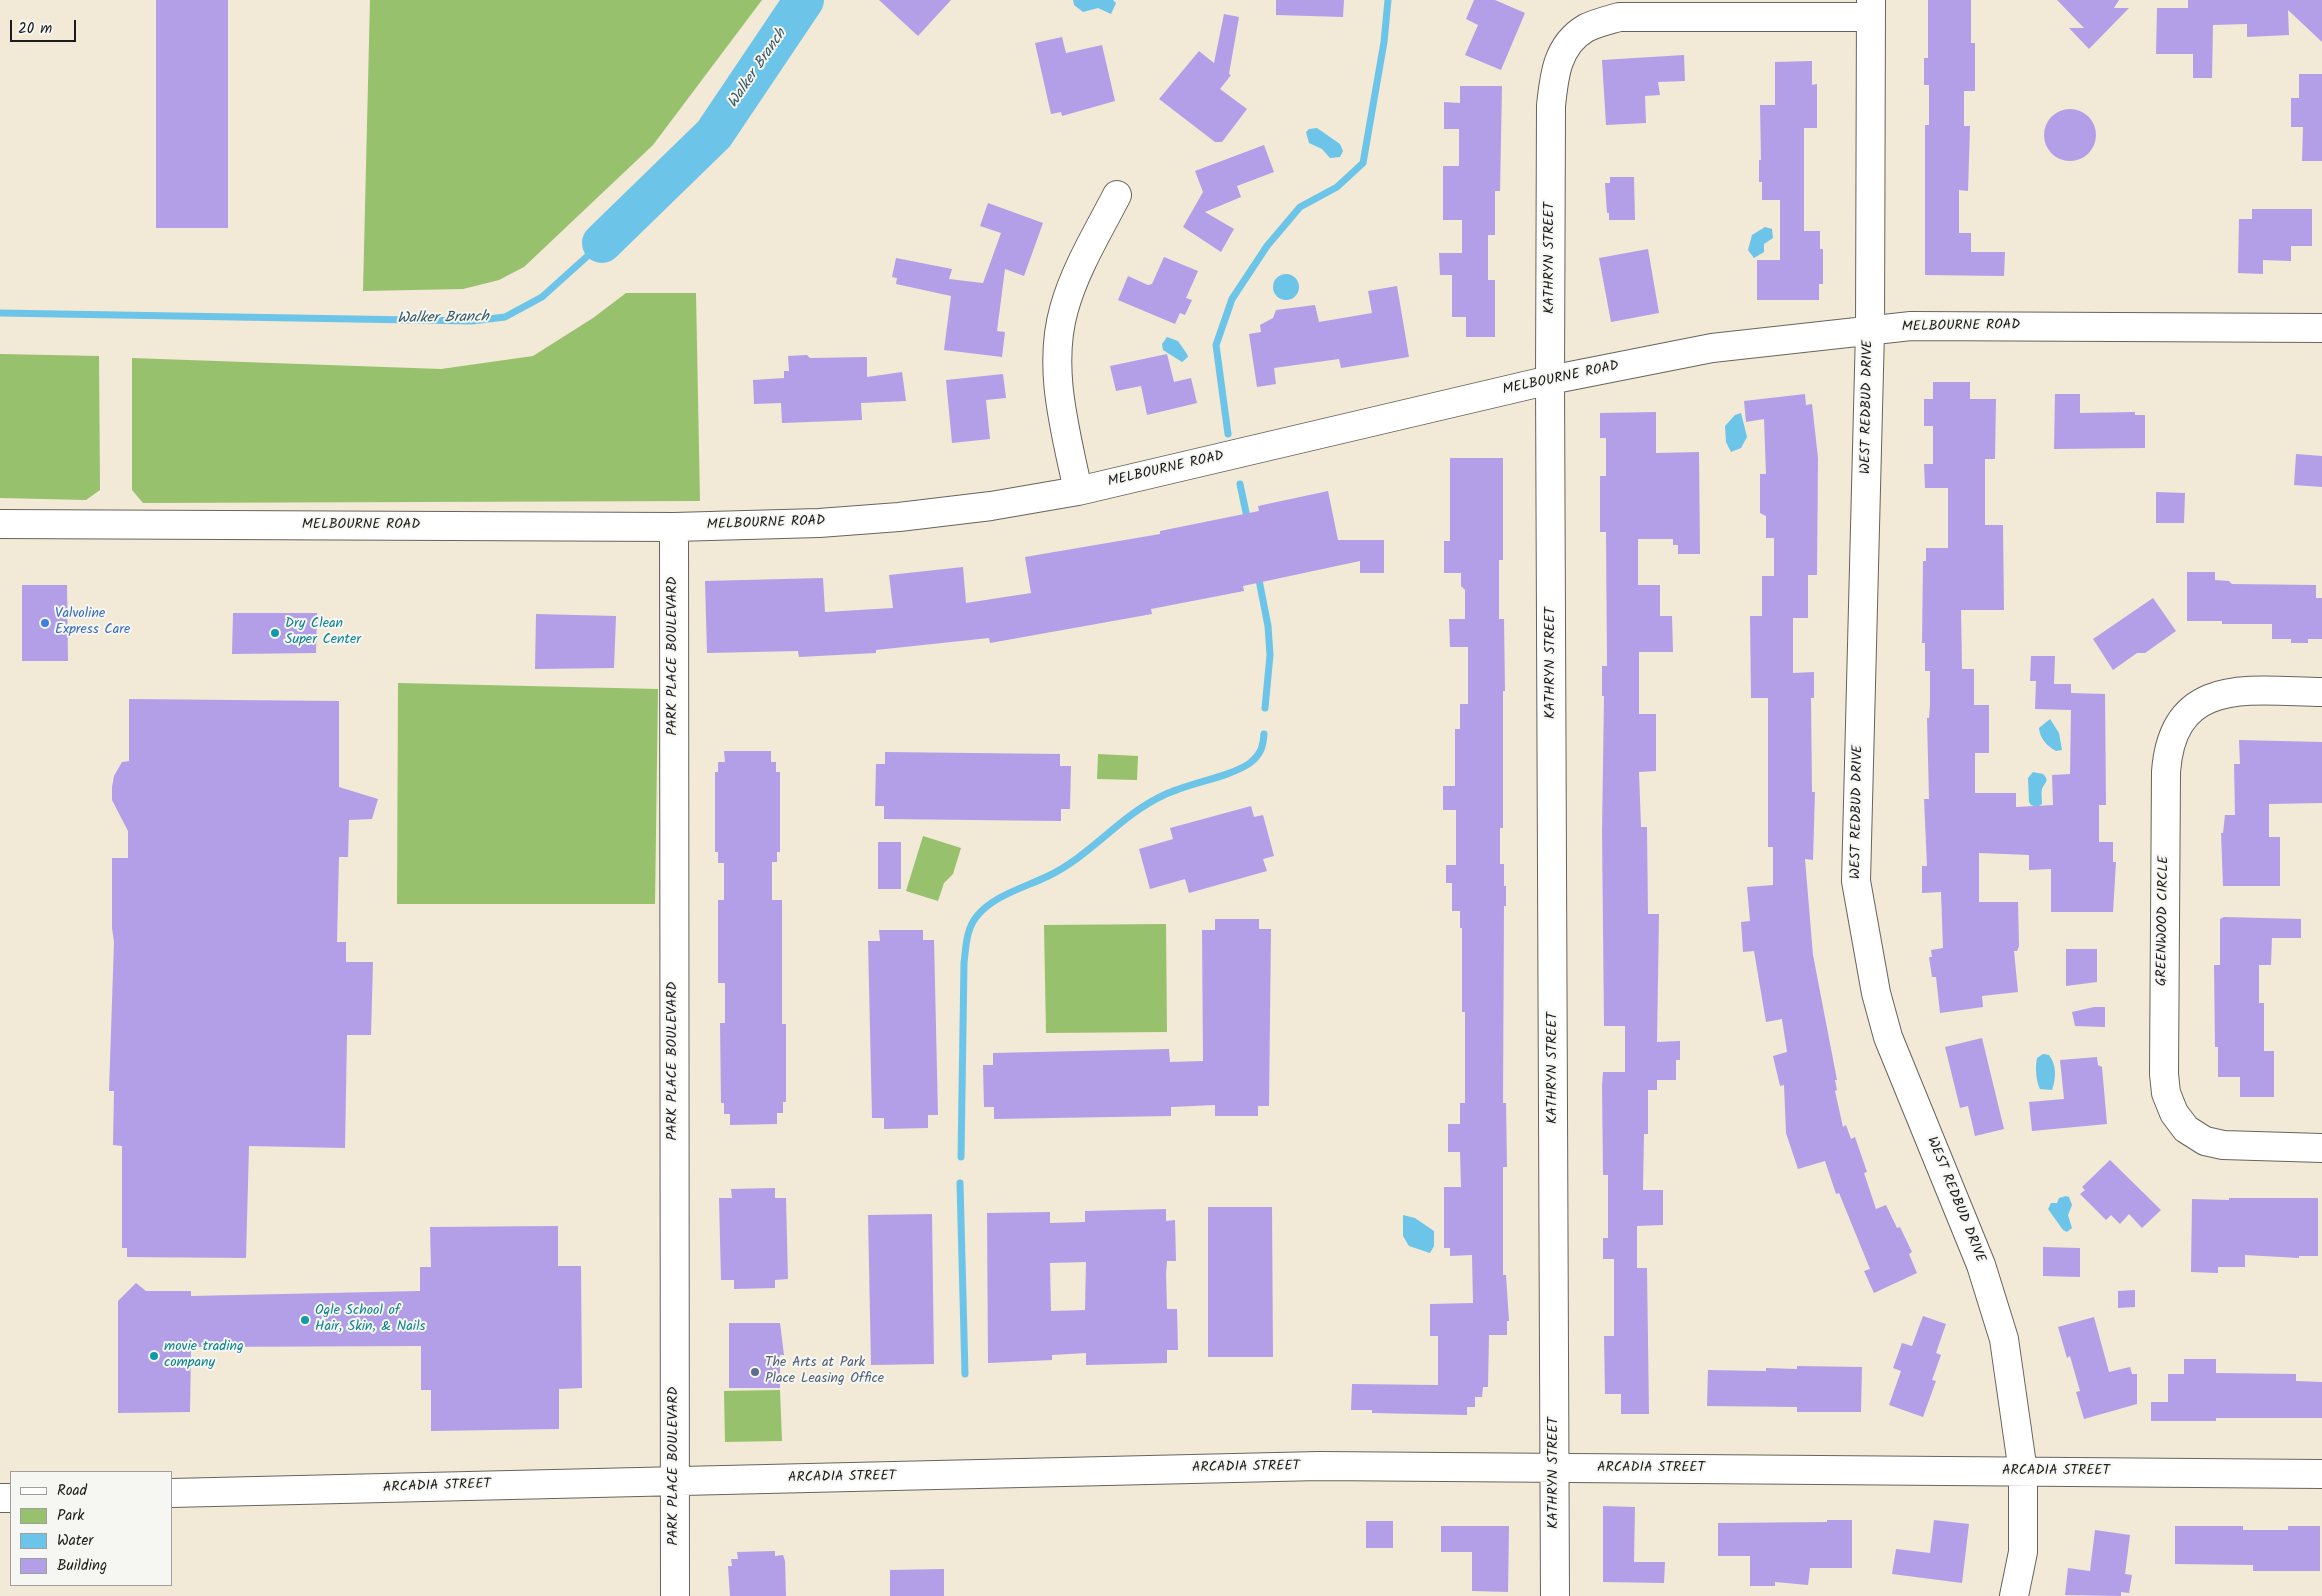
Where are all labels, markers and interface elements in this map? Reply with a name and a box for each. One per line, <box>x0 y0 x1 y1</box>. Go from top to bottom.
scale bar <box>12 10 79 42</box>
text: 20 m <box>18 17 52 41</box>
water label: Walker Branch <box>725 26 791 112</box>
street label: KATHRYN STREET <box>1543 202 1559 314</box>
water label: Walker Branch <box>397 309 489 329</box>
street label: MELBOURNE ROAD <box>1902 318 2020 336</box>
street label: WEST REDBUD DRIVE <box>1858 340 1878 474</box>
street label: MELBOURNE ROAD <box>1501 358 1621 400</box>
street label: MELBOURNE ROAD <box>1106 448 1226 492</box>
street label: MELBOURNE ROAD <box>706 514 826 534</box>
street label: MELBOURNE ROAD <box>302 518 420 534</box>
street label: PARK PLACE BOULEVARD <box>666 577 682 735</box>
place label: Valvoline Express Care <box>55 607 130 640</box>
street label: KATHRYN STREET <box>1544 607 1560 719</box>
marker: Valvoline Express Care <box>39 617 51 629</box>
place label: Dry Clean Super Center <box>285 617 361 650</box>
marker: Dry Clean Super Center <box>269 627 281 639</box>
street label: WEST REDBUD DRIVE <box>1848 745 1868 879</box>
street label: GREENWOOD CIRCLE <box>2154 856 2174 986</box>
street label: PARK PLACE BOULEVARD <box>666 982 682 1140</box>
street label: KATHRYN STREET <box>1546 1012 1562 1124</box>
street label: WEST REDBUD DRIVE <box>1922 1135 1988 1265</box>
place label: Ogle School of Hair, Skin, & Nails <box>315 1304 426 1336</box>
marker: Ogle School of Hair, Skin, & Nails <box>299 1314 311 1326</box>
place label: movie trading company <box>164 1340 244 1372</box>
marker: movie trading company <box>148 1350 160 1362</box>
place label: The Arts at Park Place Leasing Office <box>765 1356 884 1388</box>
marker: The Arts at Park Place Leasing Office <box>749 1366 761 1378</box>
street label: PARK PLACE BOULEVARD <box>667 1387 683 1545</box>
street label: KATHRYN STREET <box>1547 1417 1563 1529</box>
street label: ARCADIA STREET <box>1192 1459 1300 1477</box>
street label: ARCADIA STREET <box>1597 1461 1705 1477</box>
street label: ARCADIA STREET <box>2002 1464 2110 1480</box>
street label: ARCADIA STREET <box>788 1469 896 1487</box>
legend <box>10 1471 172 1586</box>
street label: ARCADIA STREET <box>383 1477 491 1497</box>
text: Road <box>57 1479 87 1503</box>
text: Park <box>57 1504 84 1528</box>
text: Water <box>57 1529 93 1553</box>
text: Building <box>57 1554 107 1578</box>

